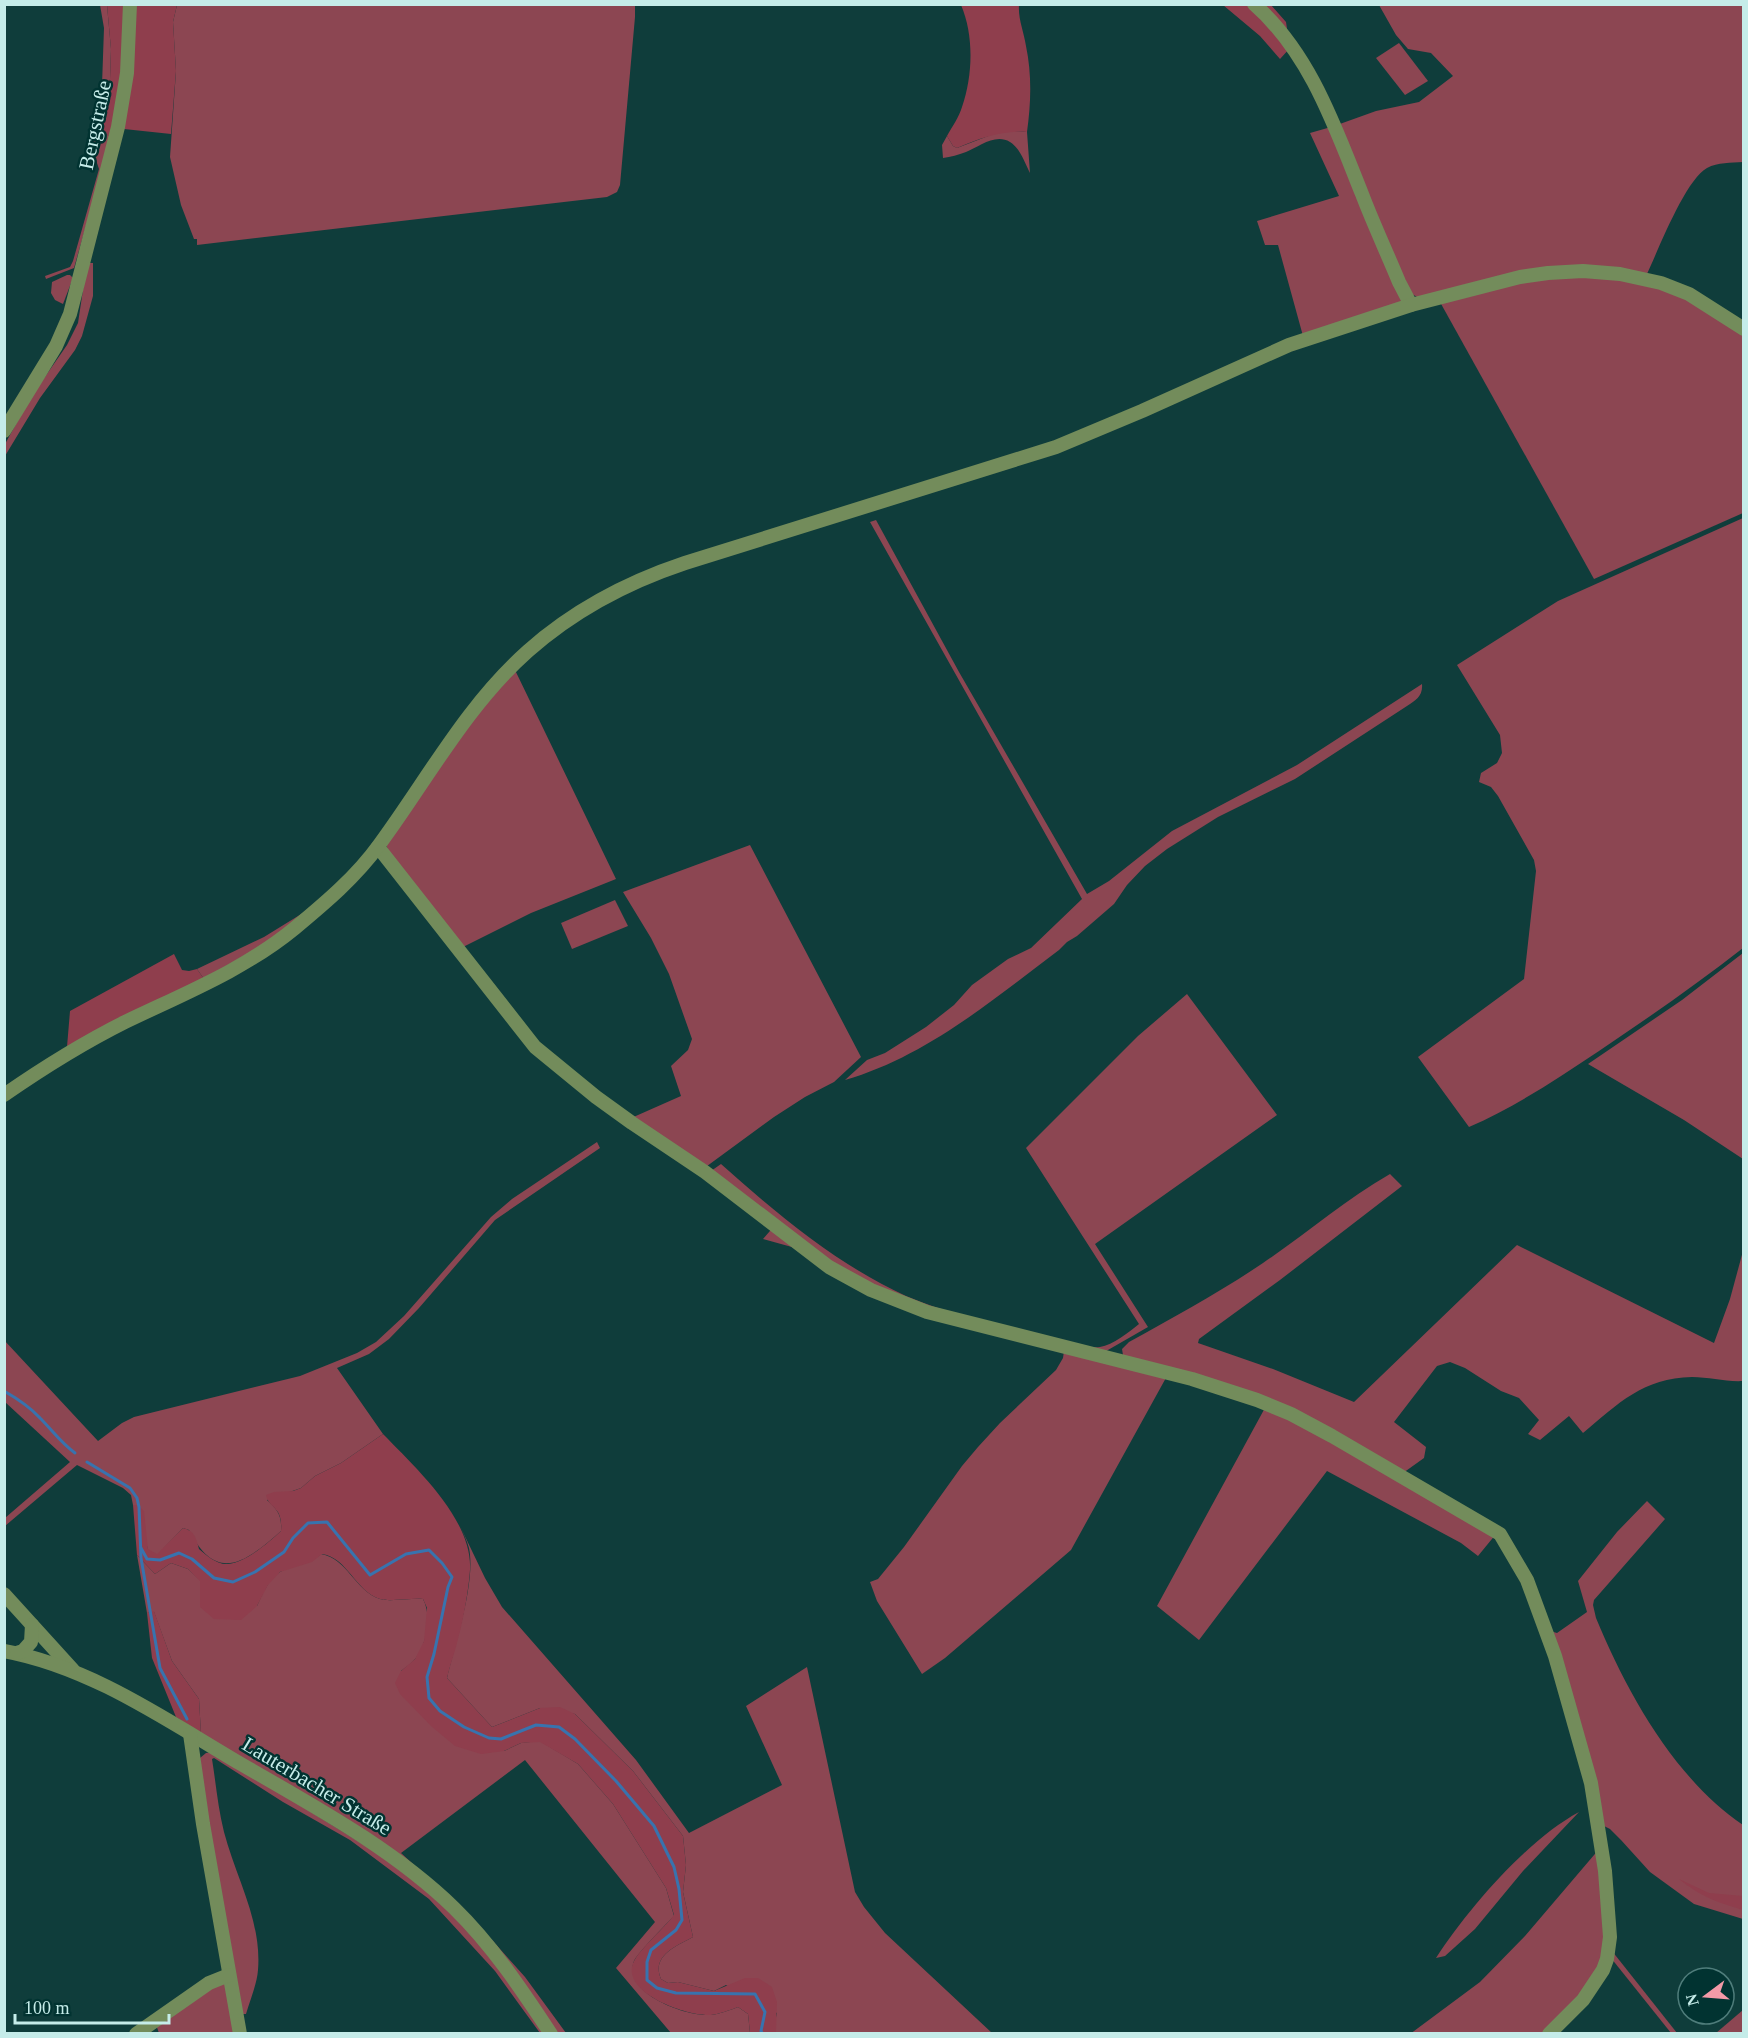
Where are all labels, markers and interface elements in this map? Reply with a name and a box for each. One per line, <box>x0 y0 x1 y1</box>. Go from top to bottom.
street label: Bergstraße <box>74 78 116 172</box>
street label: Lauterbacher Straße <box>238 1732 396 1840</box>
north arrow <box>1676 1966 1736 2026</box>
scale bar <box>15 1987 170 2025</box>
text: N <box>1682 1992 1702 2008</box>
text: 100 m <box>24 1998 70 2018</box>

